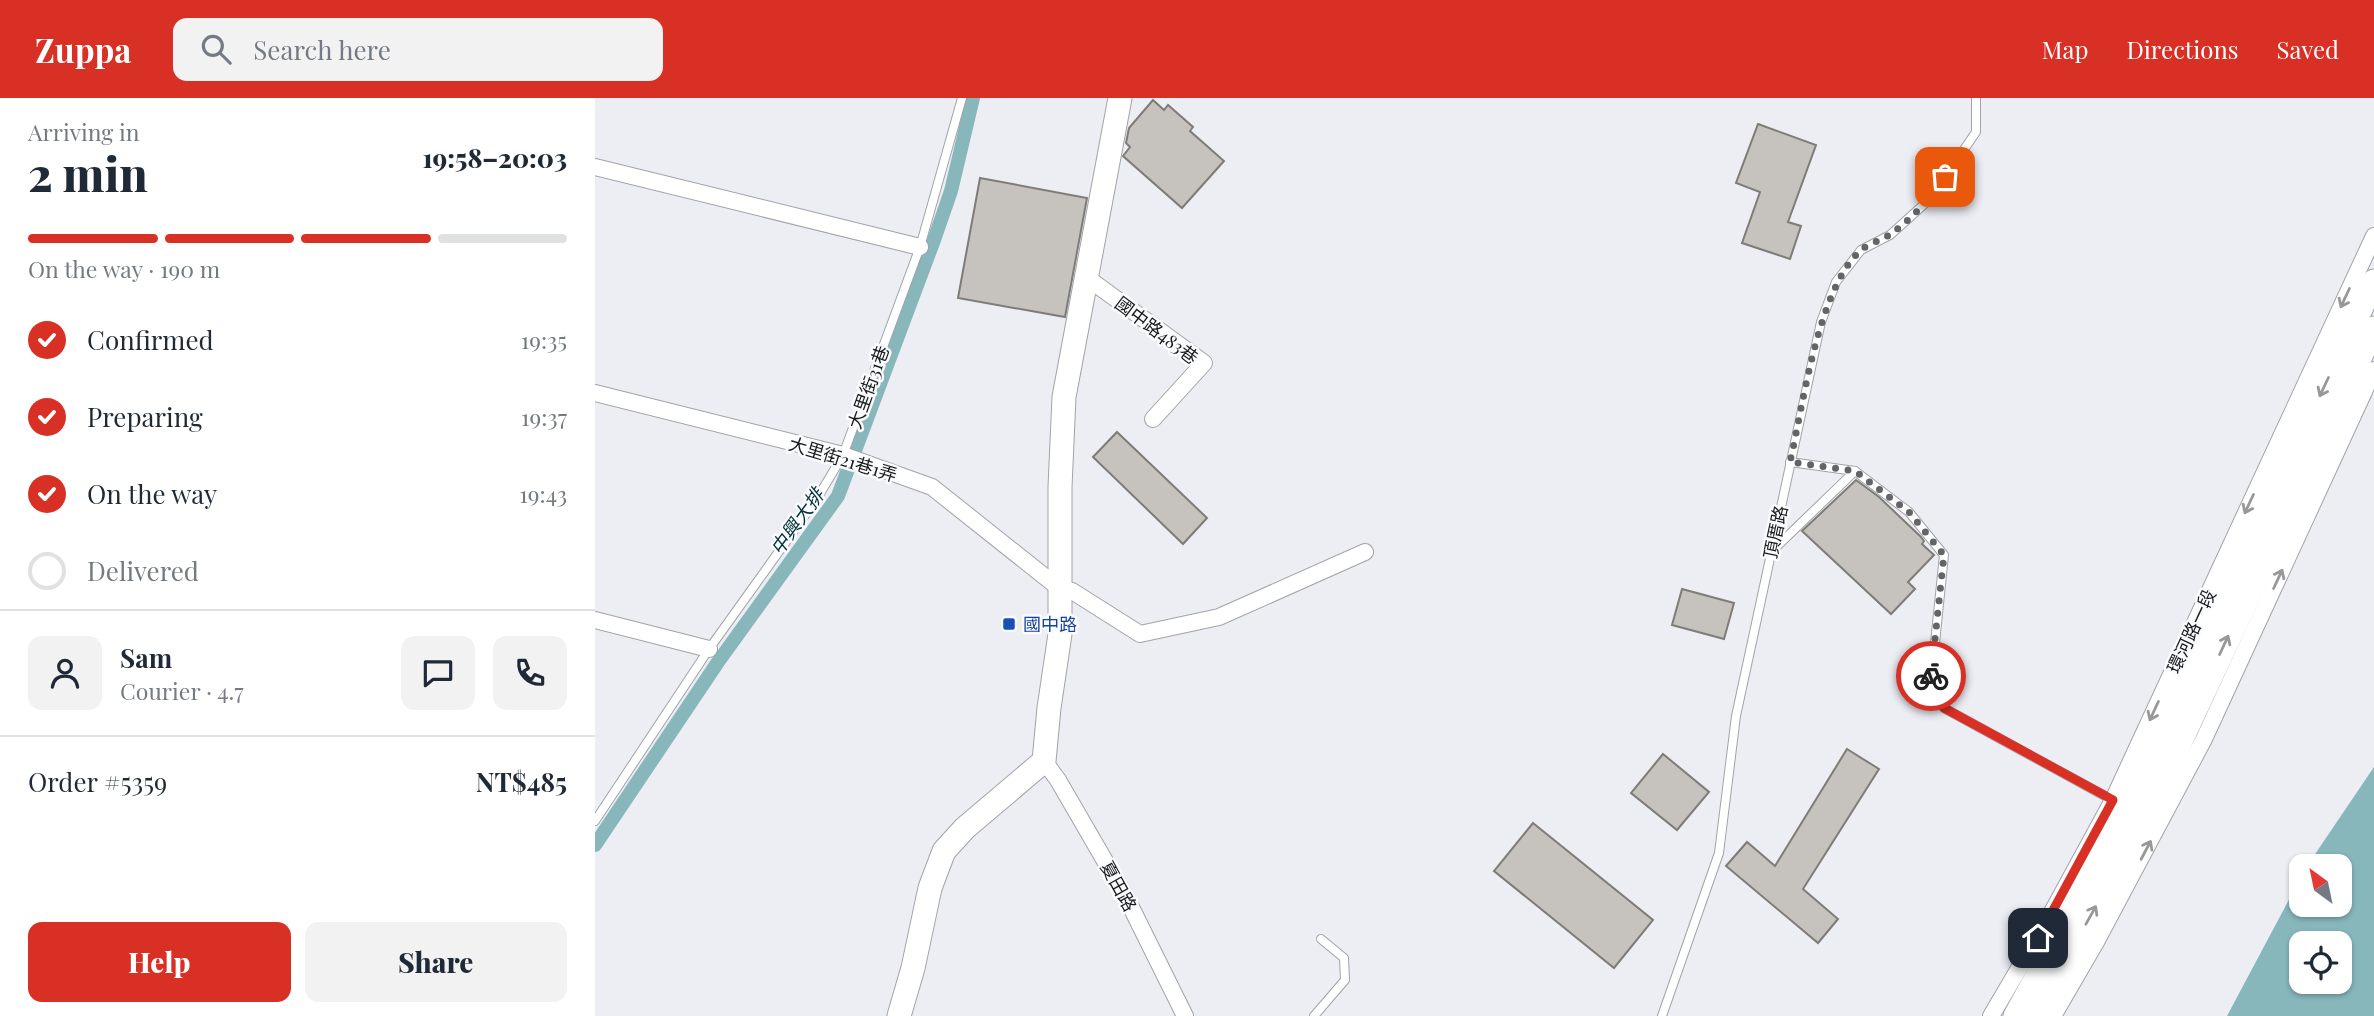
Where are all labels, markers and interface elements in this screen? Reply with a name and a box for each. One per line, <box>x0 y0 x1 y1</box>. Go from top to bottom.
search box <box>173 18 663 81</box>
text: Zuppa <box>35 27 131 71</box>
icon: search <box>197 30 235 68</box>
text: Search here <box>253 32 391 67</box>
text: Map <box>2042 33 2088 65</box>
text: Directions <box>2126 33 2239 65</box>
text: Saved <box>2277 33 2339 65</box>
text: Arriving in <box>28 116 140 147</box>
text: 19:58–20:03 <box>423 140 567 175</box>
text: 2 min <box>28 142 148 204</box>
pin <box>1915 147 1975 207</box>
icon: bag <box>1926 158 1964 196</box>
text: On the way · 190 m <box>28 253 220 284</box>
one-way arrow <box>2338 287 2351 308</box>
street label: 國中路483巷 <box>1111 291 1203 369</box>
icon: check <box>28 321 66 359</box>
text: Confirmed <box>87 322 214 357</box>
text: 19:35 <box>521 324 567 355</box>
street label: 大里街31巷 <box>842 342 894 432</box>
one-way arrow <box>2317 377 2330 398</box>
icon: check <box>28 398 66 436</box>
text: Preparing <box>87 399 203 434</box>
text: 19:37 <box>521 401 567 432</box>
street label: 大里街21巷1弄 <box>786 431 900 487</box>
icon: check <box>28 475 66 513</box>
text: On the way <box>87 476 217 511</box>
text: 19:43 <box>519 478 567 509</box>
water label: 中興大排 <box>763 480 831 559</box>
one-way arrow <box>2242 493 2255 515</box>
street label: 頂厝路 <box>1758 503 1792 561</box>
text: Delivered <box>87 553 199 588</box>
one-way arrow <box>2271 569 2285 590</box>
street label: 環河路一段 <box>2161 585 2221 677</box>
place label: 國中路 <box>1023 612 1077 636</box>
marker: 國中路 <box>1001 616 1017 632</box>
one-way arrow <box>2218 635 2231 656</box>
button: person <box>28 636 102 710</box>
button: chat <box>401 636 475 710</box>
button: phone <box>493 636 567 710</box>
text: Sam <box>120 640 172 675</box>
courier <box>1896 641 1966 711</box>
icon: bike <box>1912 657 1950 695</box>
text: Courier · 4.7 <box>120 675 244 706</box>
one-way arrow <box>2147 700 2160 721</box>
text: Order #5359 <box>28 764 167 799</box>
text: NT$485 <box>476 764 567 799</box>
one-way arrow <box>2140 840 2154 860</box>
north arrow <box>2289 854 2352 917</box>
map controls <box>2289 854 2352 994</box>
street label: 夏田路 <box>1095 857 1143 915</box>
one-way arrow <box>2085 905 2098 926</box>
pin <box>2008 908 2068 968</box>
icon: home <box>2019 919 2057 957</box>
button: Help <box>28 922 291 1002</box>
button: Share <box>305 922 567 1002</box>
button: locate <box>2289 931 2352 994</box>

